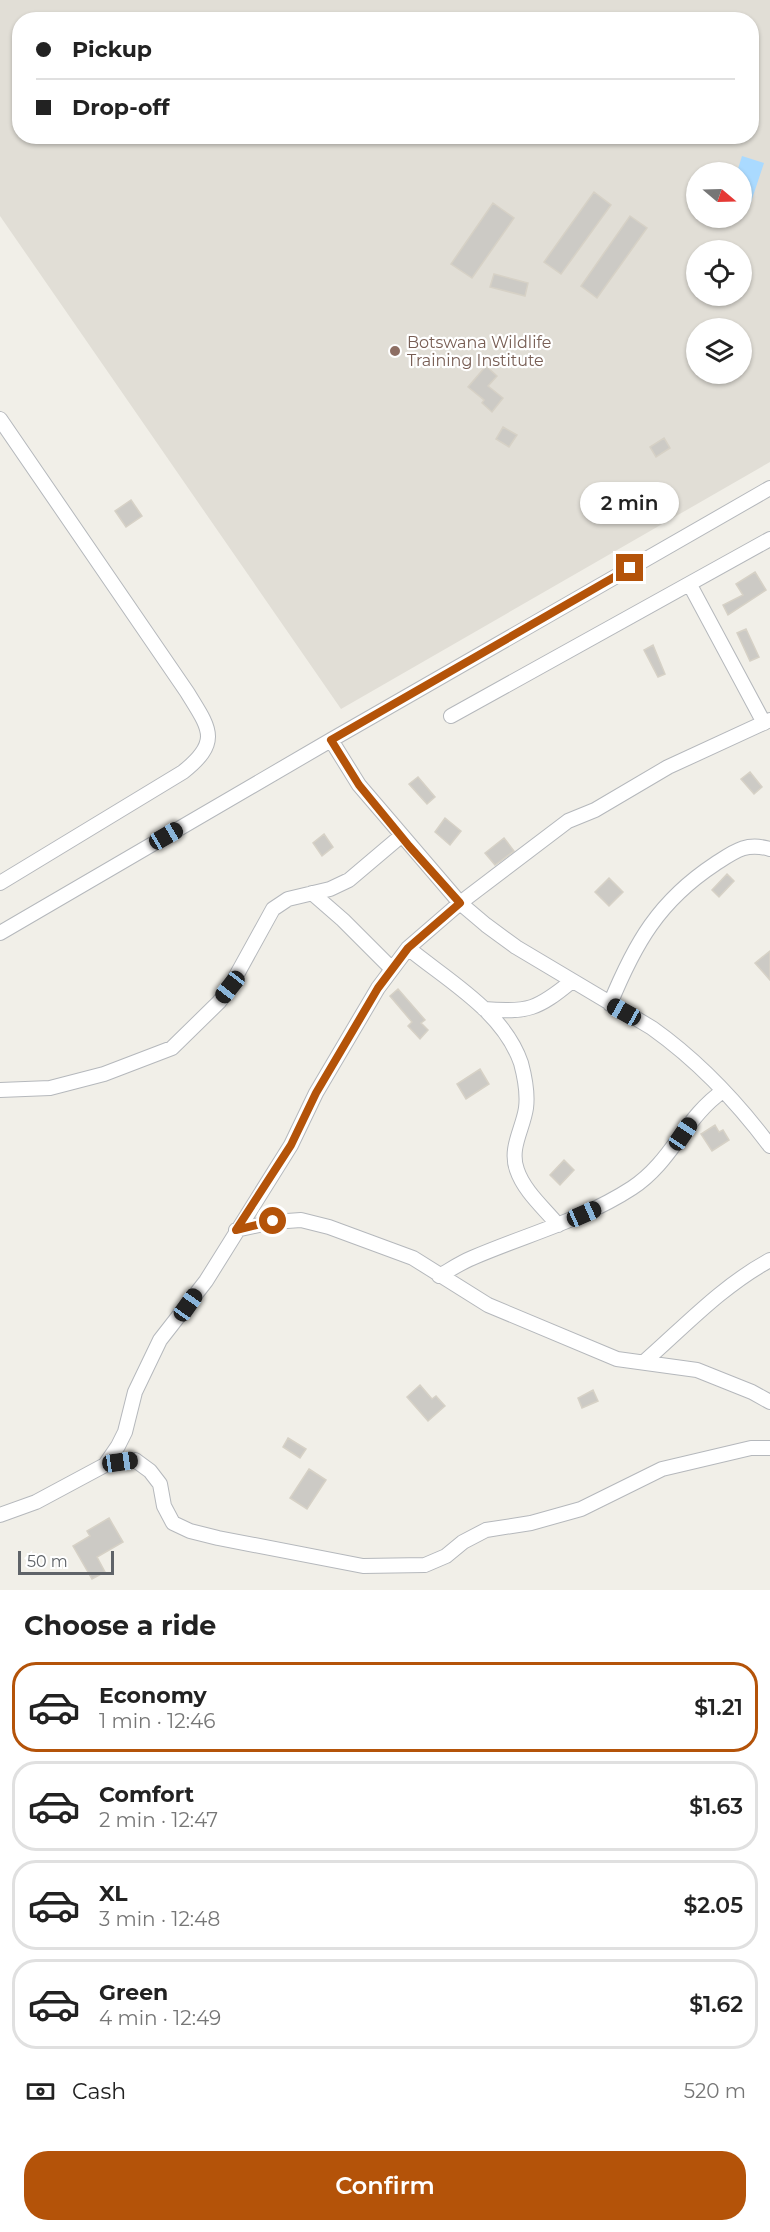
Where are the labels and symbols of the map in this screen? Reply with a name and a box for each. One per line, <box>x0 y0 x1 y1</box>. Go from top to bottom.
north arrow <box>686 162 752 228</box>
place label: Botswana Wildlife Training Institute <box>407 333 551 370</box>
marker: Botswana Wildlife Training Institute <box>388 344 402 358</box>
callout: 2 min <box>580 481 680 523</box>
route end <box>616 554 643 581</box>
car <box>146 819 186 853</box>
car <box>212 967 248 1007</box>
car <box>604 995 644 1029</box>
car <box>665 1114 701 1154</box>
car <box>564 1198 604 1230</box>
route start <box>259 1207 286 1234</box>
car <box>170 1285 206 1325</box>
car <box>101 1451 139 1473</box>
scale bar <box>18 1548 114 1576</box>

